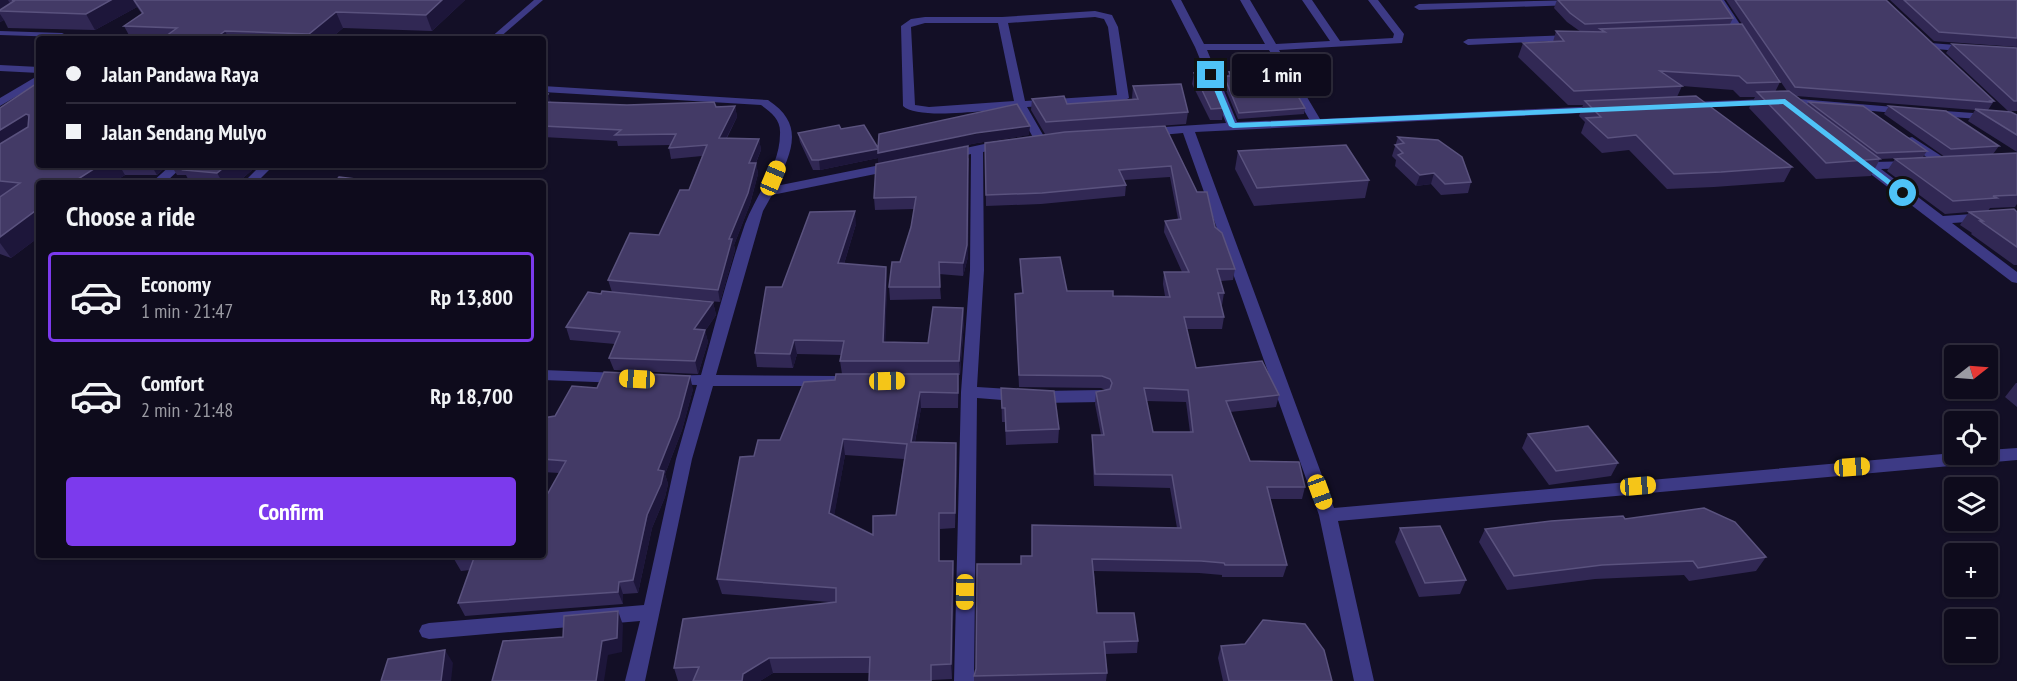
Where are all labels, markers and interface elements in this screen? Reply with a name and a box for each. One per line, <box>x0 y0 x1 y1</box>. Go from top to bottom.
callout: 1 min <box>1232 54 1331 96</box>
text: Jalan Pandawa Raya <box>102 60 259 88</box>
route end <box>1197 61 1224 88</box>
text: 1 min <box>1261 62 1302 88</box>
text: Jalan Sendang Mulyo <box>102 118 266 146</box>
car <box>758 158 788 198</box>
route start <box>1889 179 1916 206</box>
text: Choose a ride <box>66 199 195 233</box>
icon: car <box>69 270 123 324</box>
text: Economy <box>141 270 211 298</box>
text: Rp 13,800 <box>430 283 513 311</box>
text: 1 min · 21:47 <box>141 298 233 324</box>
north arrow <box>1944 345 1998 399</box>
map controls <box>1944 345 1998 663</box>
icon: car <box>69 369 123 423</box>
text: Comfort <box>141 369 204 397</box>
car <box>619 369 655 389</box>
car <box>869 372 905 390</box>
text: Rp 18,700 <box>430 382 513 410</box>
text: 2 min · 21:48 <box>141 397 233 423</box>
button: locate <box>1944 411 1998 465</box>
car <box>1833 457 1871 477</box>
car <box>1305 472 1335 512</box>
car <box>1619 475 1657 497</box>
button: Confirm <box>66 477 516 546</box>
button: layers <box>1944 477 1998 531</box>
button: + <box>1944 543 1998 597</box>
car <box>956 574 974 610</box>
button: − <box>1944 609 1998 663</box>

